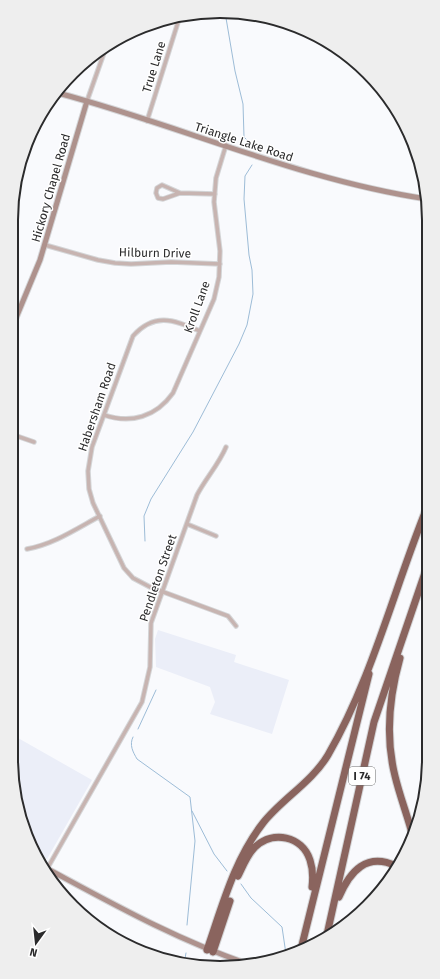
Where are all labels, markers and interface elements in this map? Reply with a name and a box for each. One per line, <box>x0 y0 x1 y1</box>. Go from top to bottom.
street label: True Lane <box>140 40 168 94</box>
street label: Triangle Lake Road <box>193 119 295 165</box>
street label: Hickory Chapel Road <box>29 132 73 244</box>
street label: Hilburn Drive <box>119 245 191 261</box>
street label: Kroll Lane <box>181 279 213 335</box>
street label: Habersham Road <box>75 361 119 453</box>
street label: Pendleton Street <box>137 532 180 623</box>
road number: I 74 <box>349 767 375 785</box>
north arrow <box>16 923 56 963</box>
text: N <box>28 945 39 959</box>

